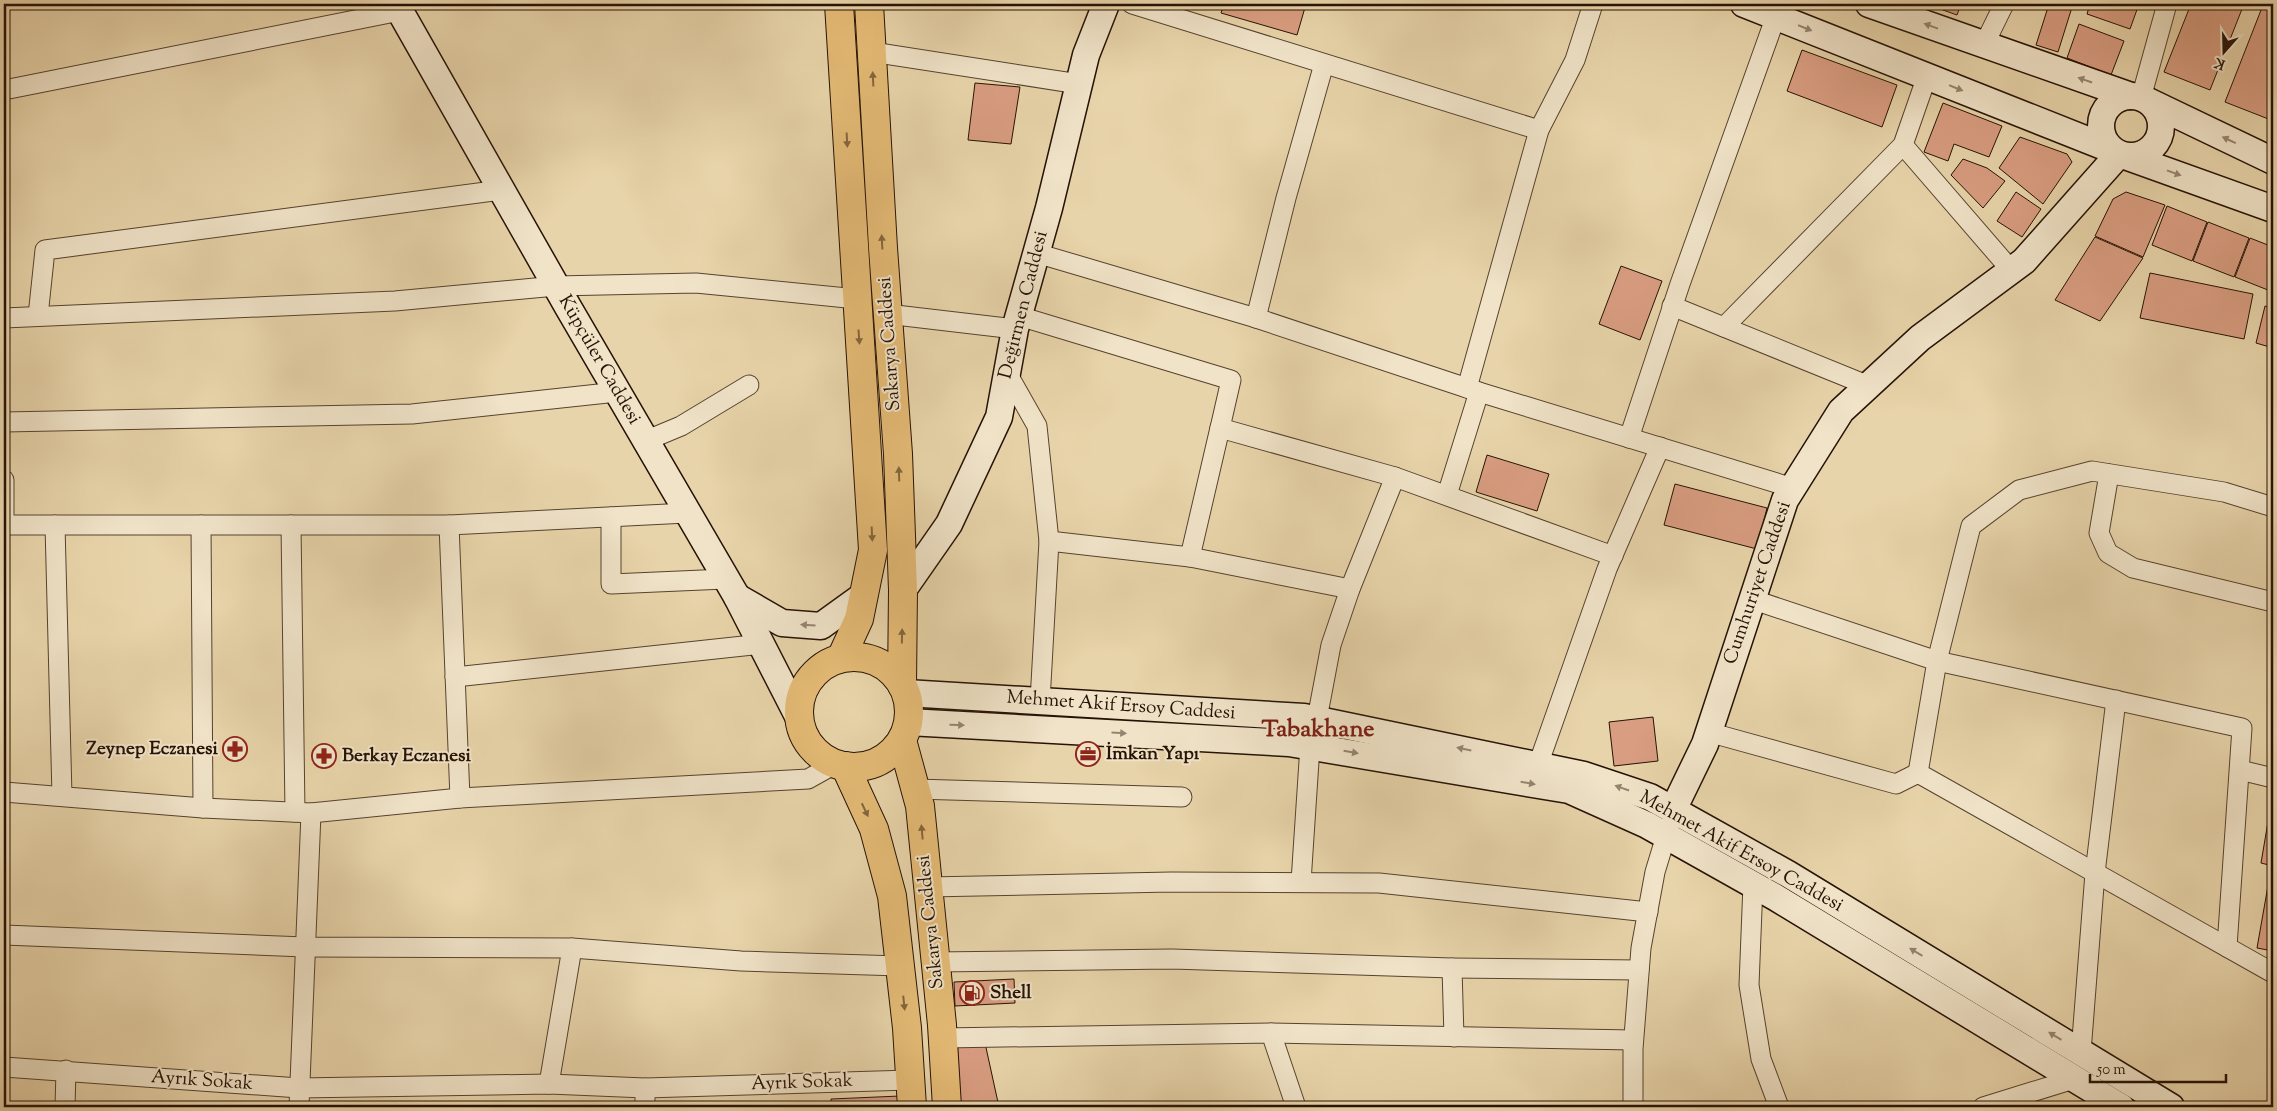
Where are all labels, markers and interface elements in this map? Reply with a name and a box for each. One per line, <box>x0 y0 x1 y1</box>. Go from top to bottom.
one-way arrow <box>1924 22 1939 29</box>
one-way arrow <box>1798 24 1813 32</box>
north arrow <box>2200 28 2250 78</box>
text: K <box>2211 51 2228 73</box>
one-way arrow <box>869 71 877 87</box>
one-way arrow <box>2077 76 2092 83</box>
one-way arrow <box>1949 85 1964 92</box>
one-way arrow <box>843 132 851 148</box>
one-way arrow <box>2222 136 2236 144</box>
one-way arrow <box>2167 169 2182 177</box>
street label: Değirmen Caddesi <box>993 228 1055 382</box>
one-way arrow <box>878 233 886 249</box>
street label: Sakarya Caddesi <box>872 276 908 412</box>
street label: Küpçüler Caddesi <box>551 290 647 430</box>
one-way arrow <box>856 329 864 345</box>
one-way arrow <box>894 465 902 481</box>
street label: Cumhuriyet Caddesi <box>1717 498 1799 668</box>
one-way arrow <box>868 526 876 542</box>
one-way arrow <box>799 620 815 628</box>
one-way arrow <box>899 628 907 644</box>
street label: Mehmet Akif Ersoy Caddesi <box>1006 685 1236 727</box>
district label: Tabakhane <box>1261 713 1375 747</box>
one-way arrow <box>949 722 965 730</box>
one-way arrow <box>1111 729 1127 737</box>
place label: Zeynep Eczanesi <box>86 736 219 763</box>
pharmacy icon: Zeynep Eczanesi <box>222 736 248 762</box>
office icon: İmkan Yapı <box>1075 741 1101 767</box>
place label: İmkan Yapı <box>1106 741 1200 768</box>
pharmacy icon: Berkay Eczanesi <box>311 743 337 769</box>
place label: Berkay Eczanesi <box>342 743 472 770</box>
one-way arrow <box>1456 745 1472 753</box>
one-way arrow <box>1343 748 1359 756</box>
one-way arrow <box>1520 779 1536 787</box>
one-way arrow <box>1614 783 1629 791</box>
street label: Mehmet Akif Ersoy Caddesi <box>1634 785 1848 919</box>
one-way arrow <box>861 803 869 817</box>
one-way arrow <box>918 824 926 840</box>
street label: Sakarya Caddesi <box>911 854 951 990</box>
one-way arrow <box>1909 947 1922 956</box>
fuel station icon: Shell <box>959 980 985 1006</box>
place label: Shell <box>990 980 1032 1007</box>
one-way arrow <box>900 995 908 1011</box>
one-way arrow <box>2048 1032 2061 1041</box>
scale bar <box>2090 1051 2226 1083</box>
text: 50 m <box>2096 1060 2126 1081</box>
street label: Ayrık Sokak <box>150 1064 254 1098</box>
street label: Ayrık Sokak <box>751 1068 854 1098</box>

